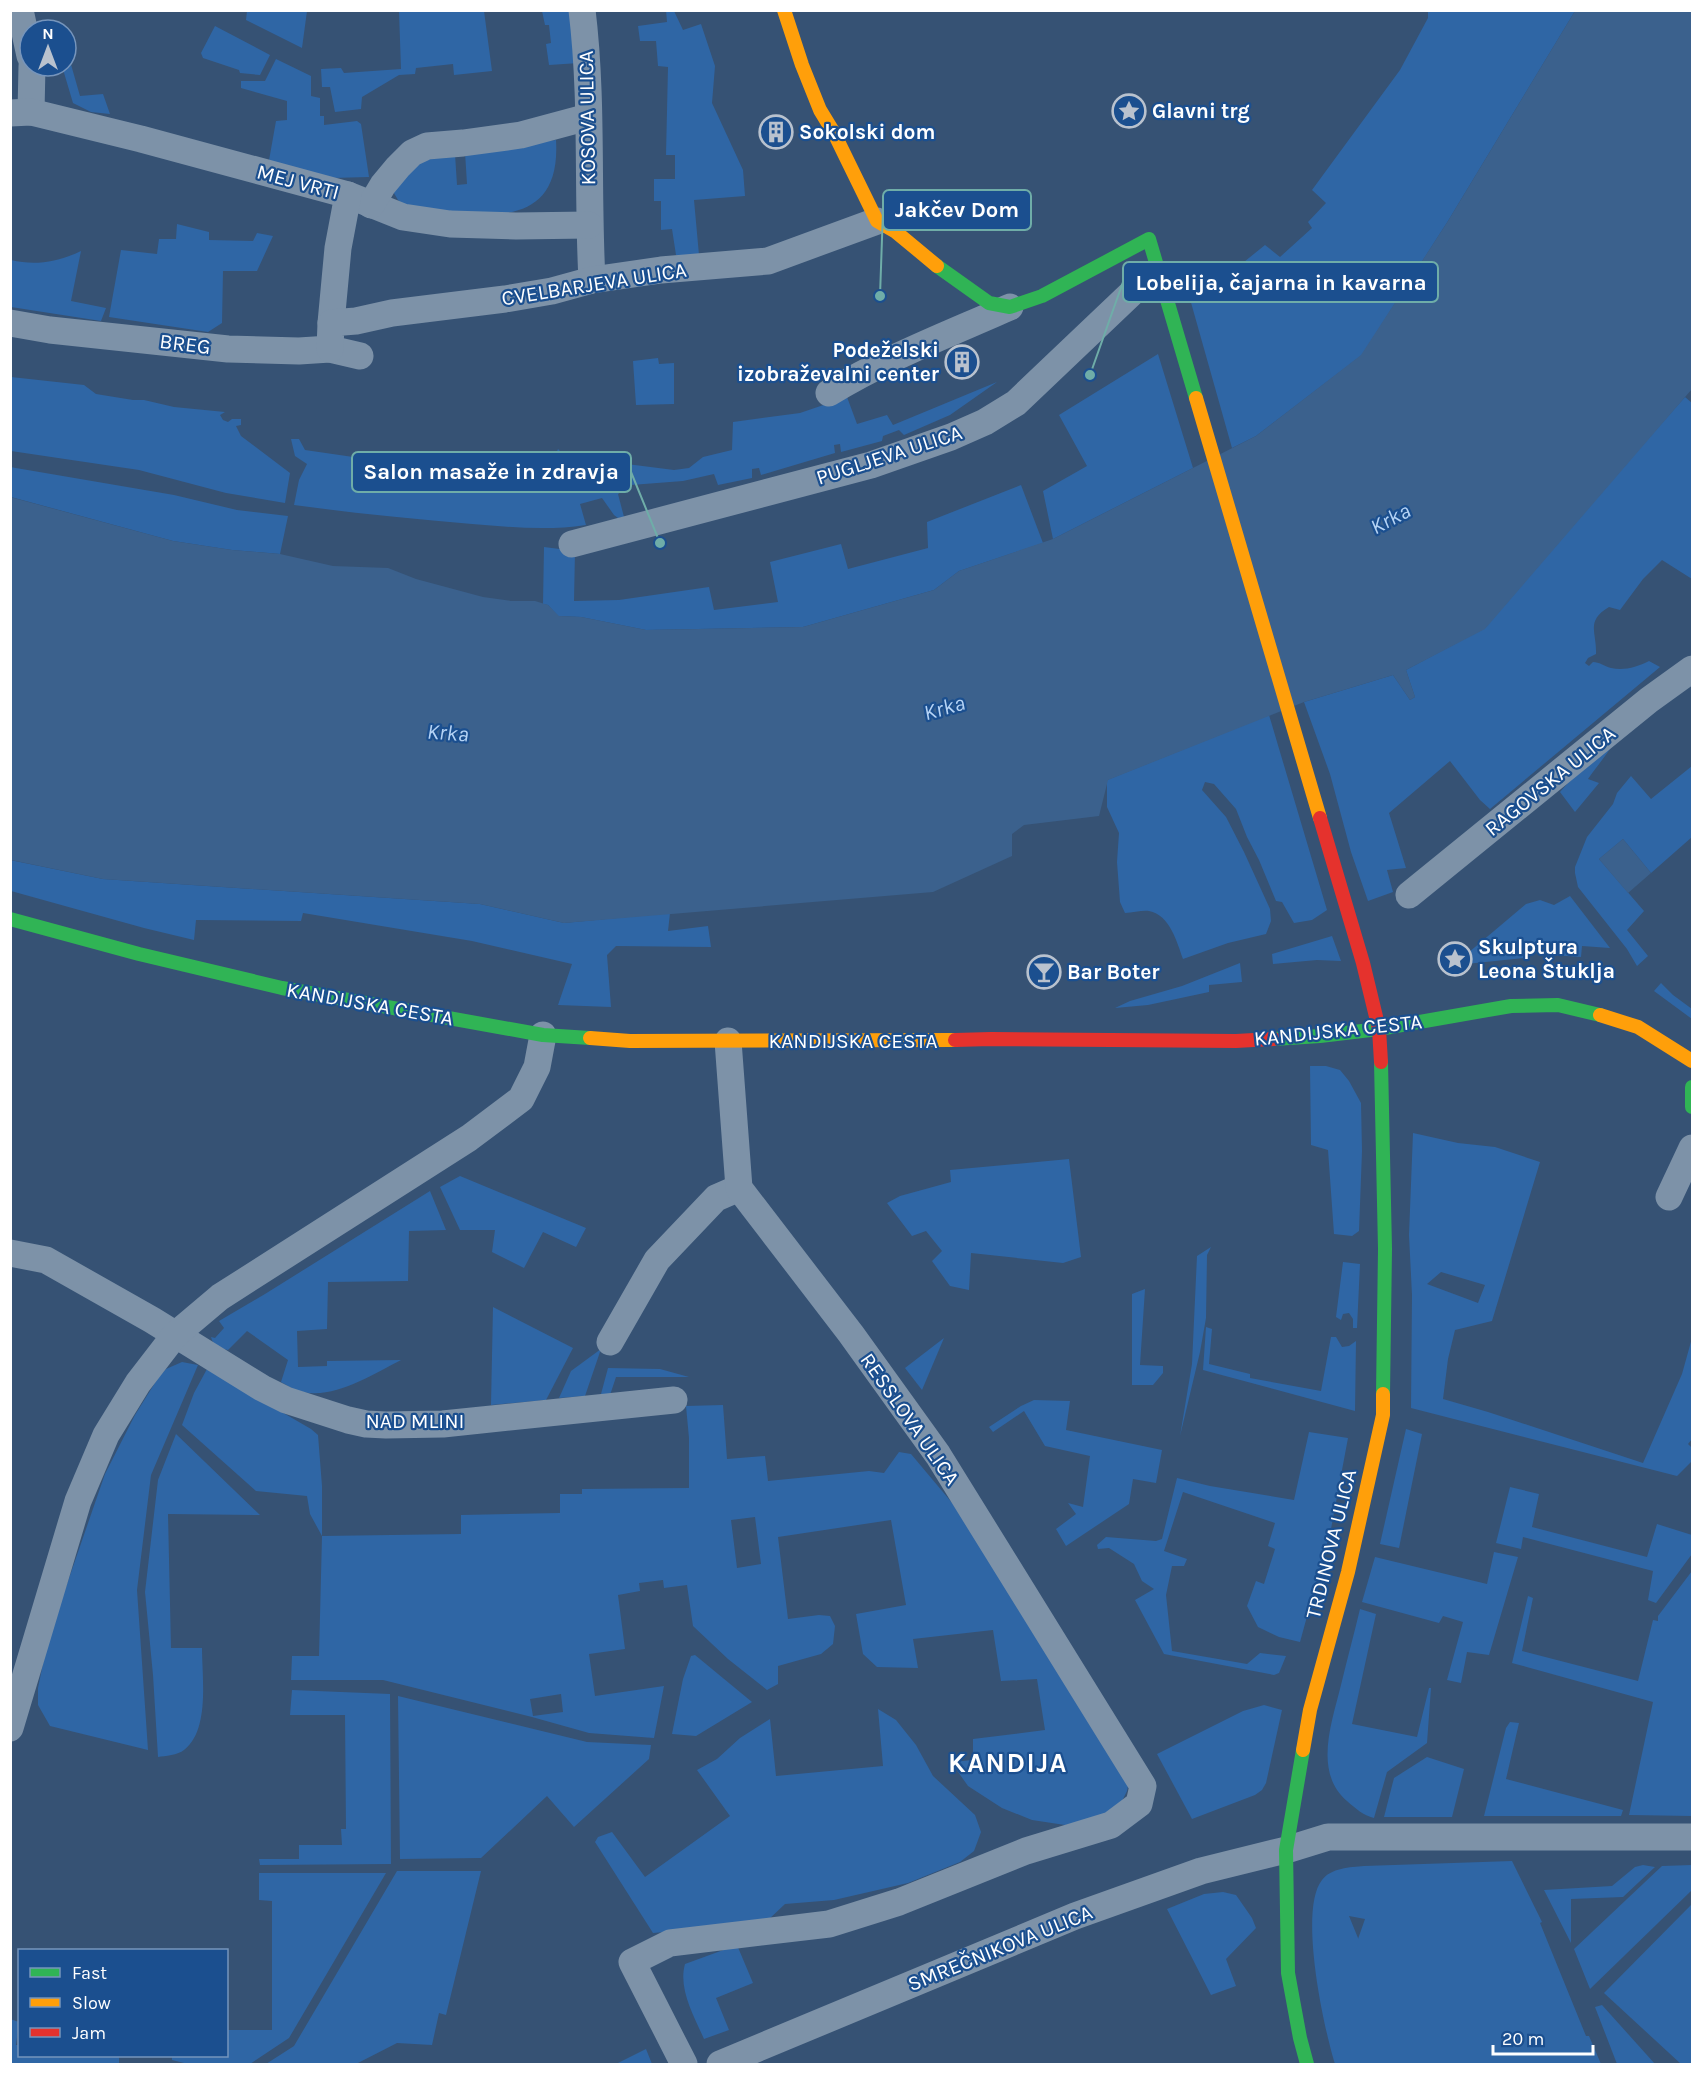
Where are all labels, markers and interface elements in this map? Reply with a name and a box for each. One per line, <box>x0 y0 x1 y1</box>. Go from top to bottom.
north arrow <box>18 18 78 78</box>
text: N <box>42 24 54 43</box>
street label: KOSOVA ULICA <box>574 50 600 186</box>
place icon: Glavni trg <box>1111 93 1147 129</box>
place label: Glavni trg <box>1152 99 1250 123</box>
building icon: Sokolski dom <box>758 114 794 150</box>
place label: Sokolski dom <box>799 120 935 144</box>
street label: MEJ VRTI <box>254 160 342 204</box>
callout: Jakčev Dom <box>883 190 1031 230</box>
text: Jakčev Dom <box>895 197 1019 223</box>
street label: CVELBARJEVA ULICA <box>500 258 688 310</box>
callout: Lobelija, čajarna in kavarna <box>1123 262 1438 302</box>
text: Lobelija, čajarna in kavarna <box>1135 270 1427 296</box>
street label: BREG <box>158 329 212 359</box>
place label: Podeželski izobraževalni center <box>737 338 940 386</box>
building icon: Podeželski izobraževalni center <box>944 344 980 380</box>
street label: PUGLJEVA ULICA <box>813 420 965 490</box>
callout: Salon masaže in zdravja <box>352 452 631 492</box>
text: Salon masaže in zdravja <box>363 459 619 485</box>
water label: Krka <box>1366 498 1415 540</box>
water label: Krka <box>921 690 968 726</box>
water label: Krka <box>426 719 470 747</box>
street label: RAGOVSKA ULICA <box>1480 721 1620 841</box>
place label: Skulptura Leona Štuklja <box>1478 935 1615 983</box>
place icon: Skulptura Leona Štuklja <box>1437 941 1473 977</box>
bar icon: Bar Boter <box>1026 954 1062 990</box>
place label: Bar Boter <box>1067 960 1160 984</box>
street label: KANDIJSKA CESTA <box>285 978 455 1030</box>
street label: KANDIJSKA CESTA <box>1253 1009 1423 1051</box>
street label: KANDIJSKA CESTA <box>769 1029 938 1053</box>
street label: RESSLOVA ULICA <box>855 1348 965 1490</box>
street label: NAD MLINI <box>365 1409 465 1433</box>
street label: TRDINOVA ULICA <box>1301 1467 1361 1621</box>
district label: KANDIJA <box>948 1747 1068 1779</box>
street label: SMREČNIKOVA ULICA <box>904 1900 1096 1996</box>
legend <box>18 1949 228 2057</box>
text: Fast <box>72 1962 107 1984</box>
text: Slow <box>72 1992 111 2014</box>
scale bar <box>1493 2018 1594 2056</box>
text: Jam <box>72 2022 106 2044</box>
text: 20 m <box>1502 2028 1544 2050</box>

